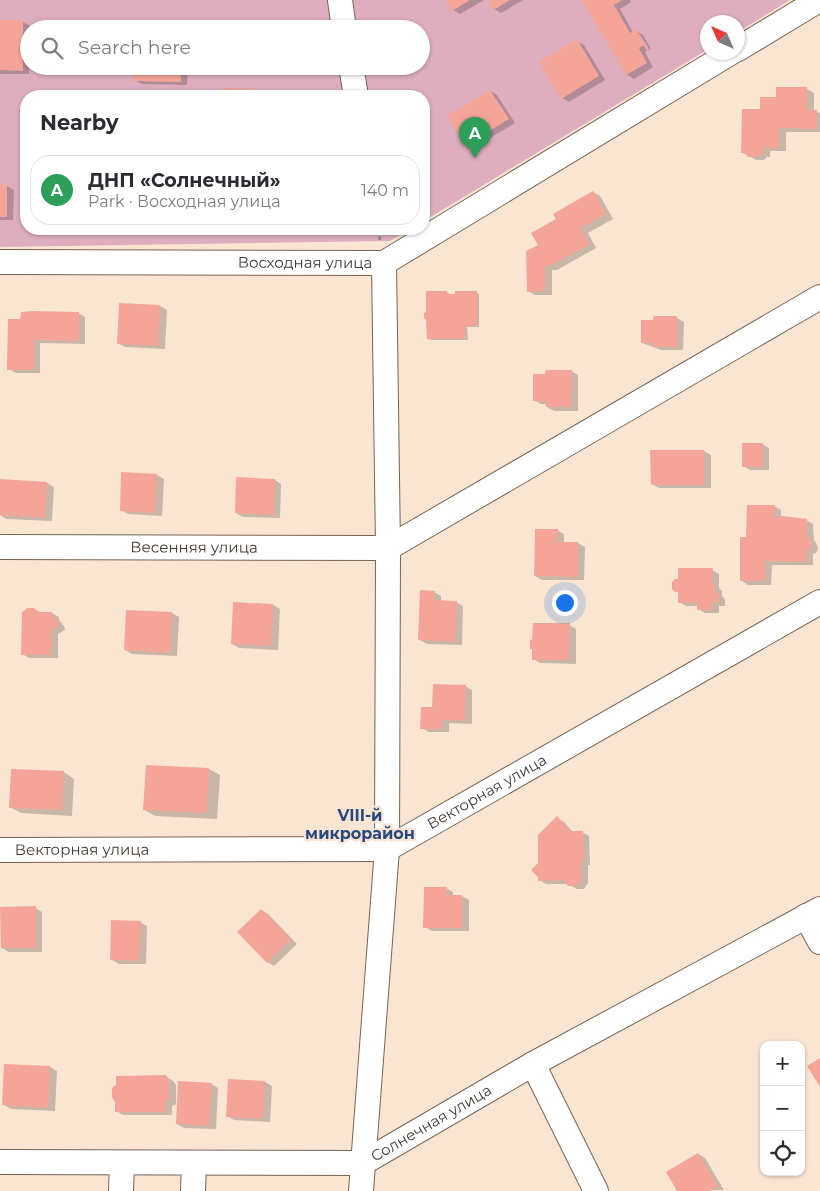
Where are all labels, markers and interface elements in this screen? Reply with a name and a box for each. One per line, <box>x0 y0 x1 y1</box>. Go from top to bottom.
north arrow <box>700 15 745 60</box>
search box <box>20 20 430 75</box>
icon: search <box>38 34 66 62</box>
text: Search here <box>78 36 191 59</box>
text: Nearby <box>40 110 119 135</box>
pin: A <box>459 117 491 158</box>
text: ДНП «Солнечный» <box>88 169 281 192</box>
text: A <box>51 181 63 200</box>
text: 140 m <box>361 181 409 200</box>
text: Park · Восходная улица <box>88 192 281 211</box>
street label: Восходная улица <box>238 253 372 272</box>
street label: Весенняя улица <box>130 537 258 557</box>
your location <box>552 590 578 616</box>
street label: Векторная улица <box>424 750 550 833</box>
district label: VIII-й микрорайон <box>305 806 415 843</box>
street label: Векторная улица <box>15 840 149 859</box>
map controls <box>760 1041 805 1176</box>
button: + <box>760 1041 805 1086</box>
street label: Солнечная улица <box>367 1080 495 1165</box>
button: − <box>760 1086 805 1131</box>
button: locate <box>760 1131 805 1176</box>

